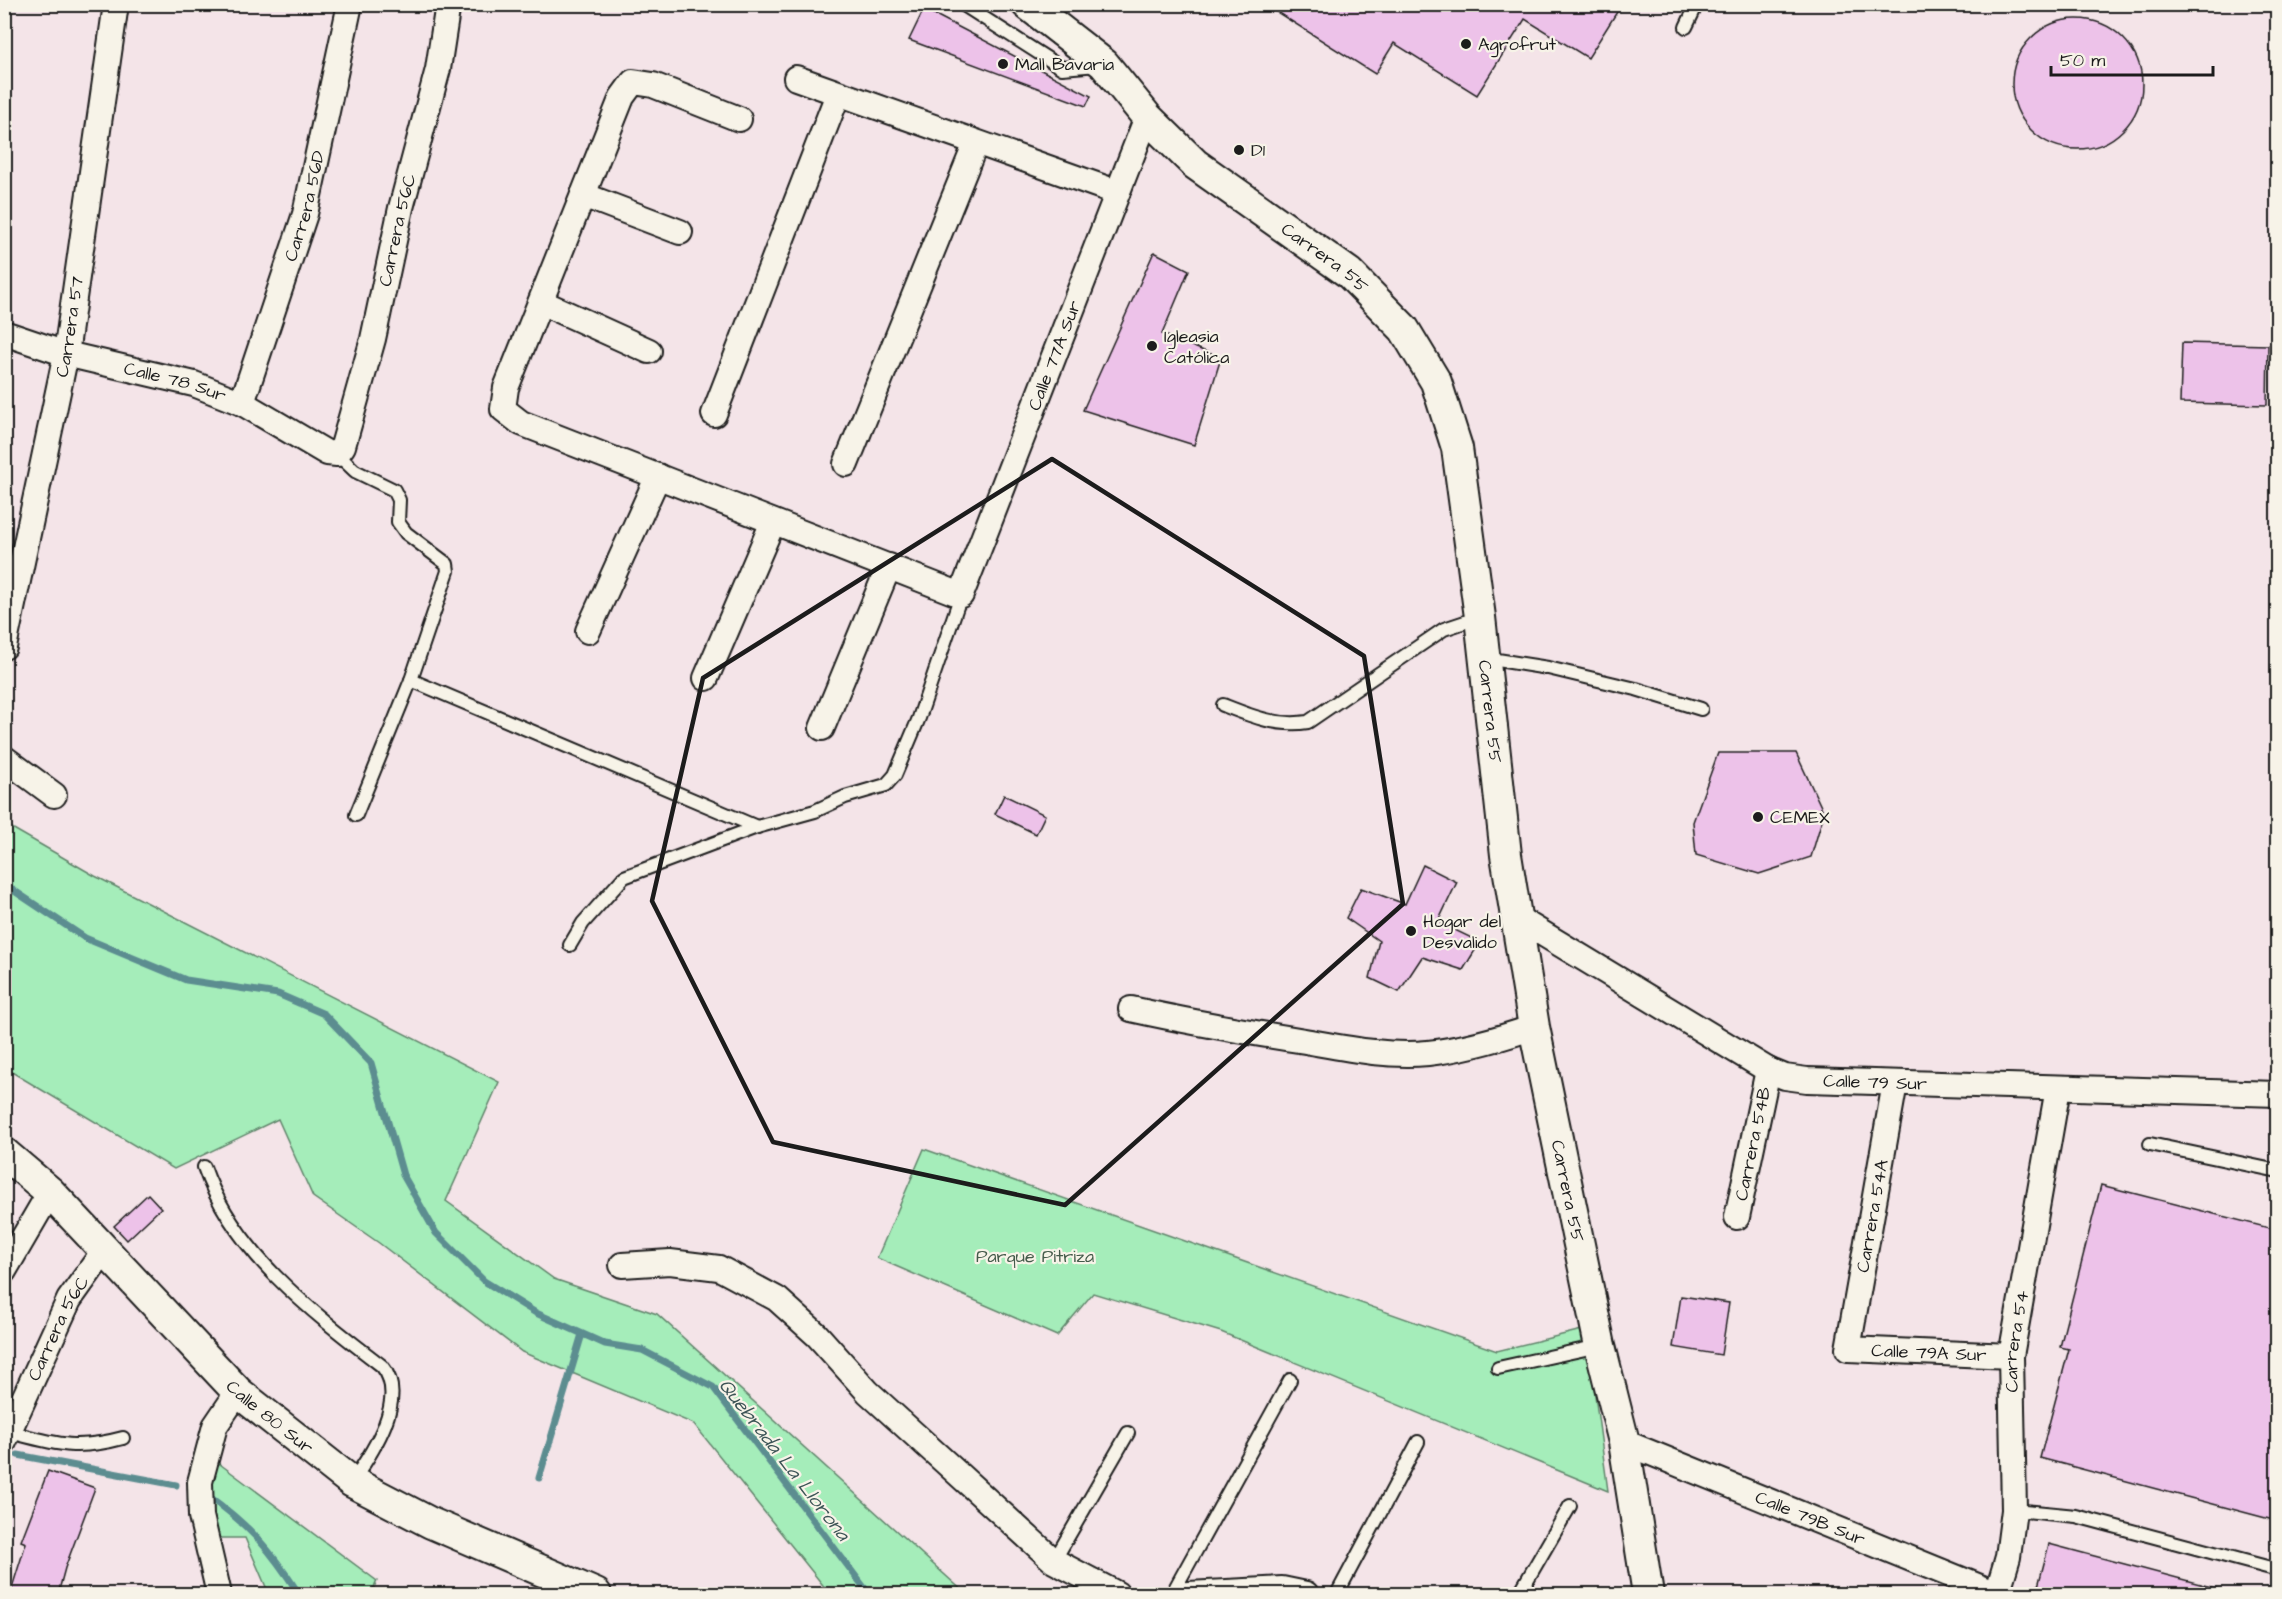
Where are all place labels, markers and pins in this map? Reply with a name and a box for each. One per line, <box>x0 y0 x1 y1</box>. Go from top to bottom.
place label: Agrofrut <box>1478 32 1557 58</box>
marker: Agrofrut <box>1459 37 1473 51</box>
place label: Mall Bavaria <box>1015 52 1114 77</box>
marker: Mall Bavaria <box>996 57 1010 71</box>
place label: D1 <box>1251 138 1265 163</box>
marker: D1 <box>1232 143 1246 157</box>
place label: Igleasia Católica <box>1164 324 1229 370</box>
marker: Igleasia Católica <box>1145 339 1159 353</box>
place label: CEMEX <box>1770 805 1830 830</box>
marker: CEMEX <box>1751 810 1765 824</box>
place label: Hogar del Desvalido <box>1423 909 1502 955</box>
marker: Hogar del Desvalido <box>1404 924 1418 938</box>

